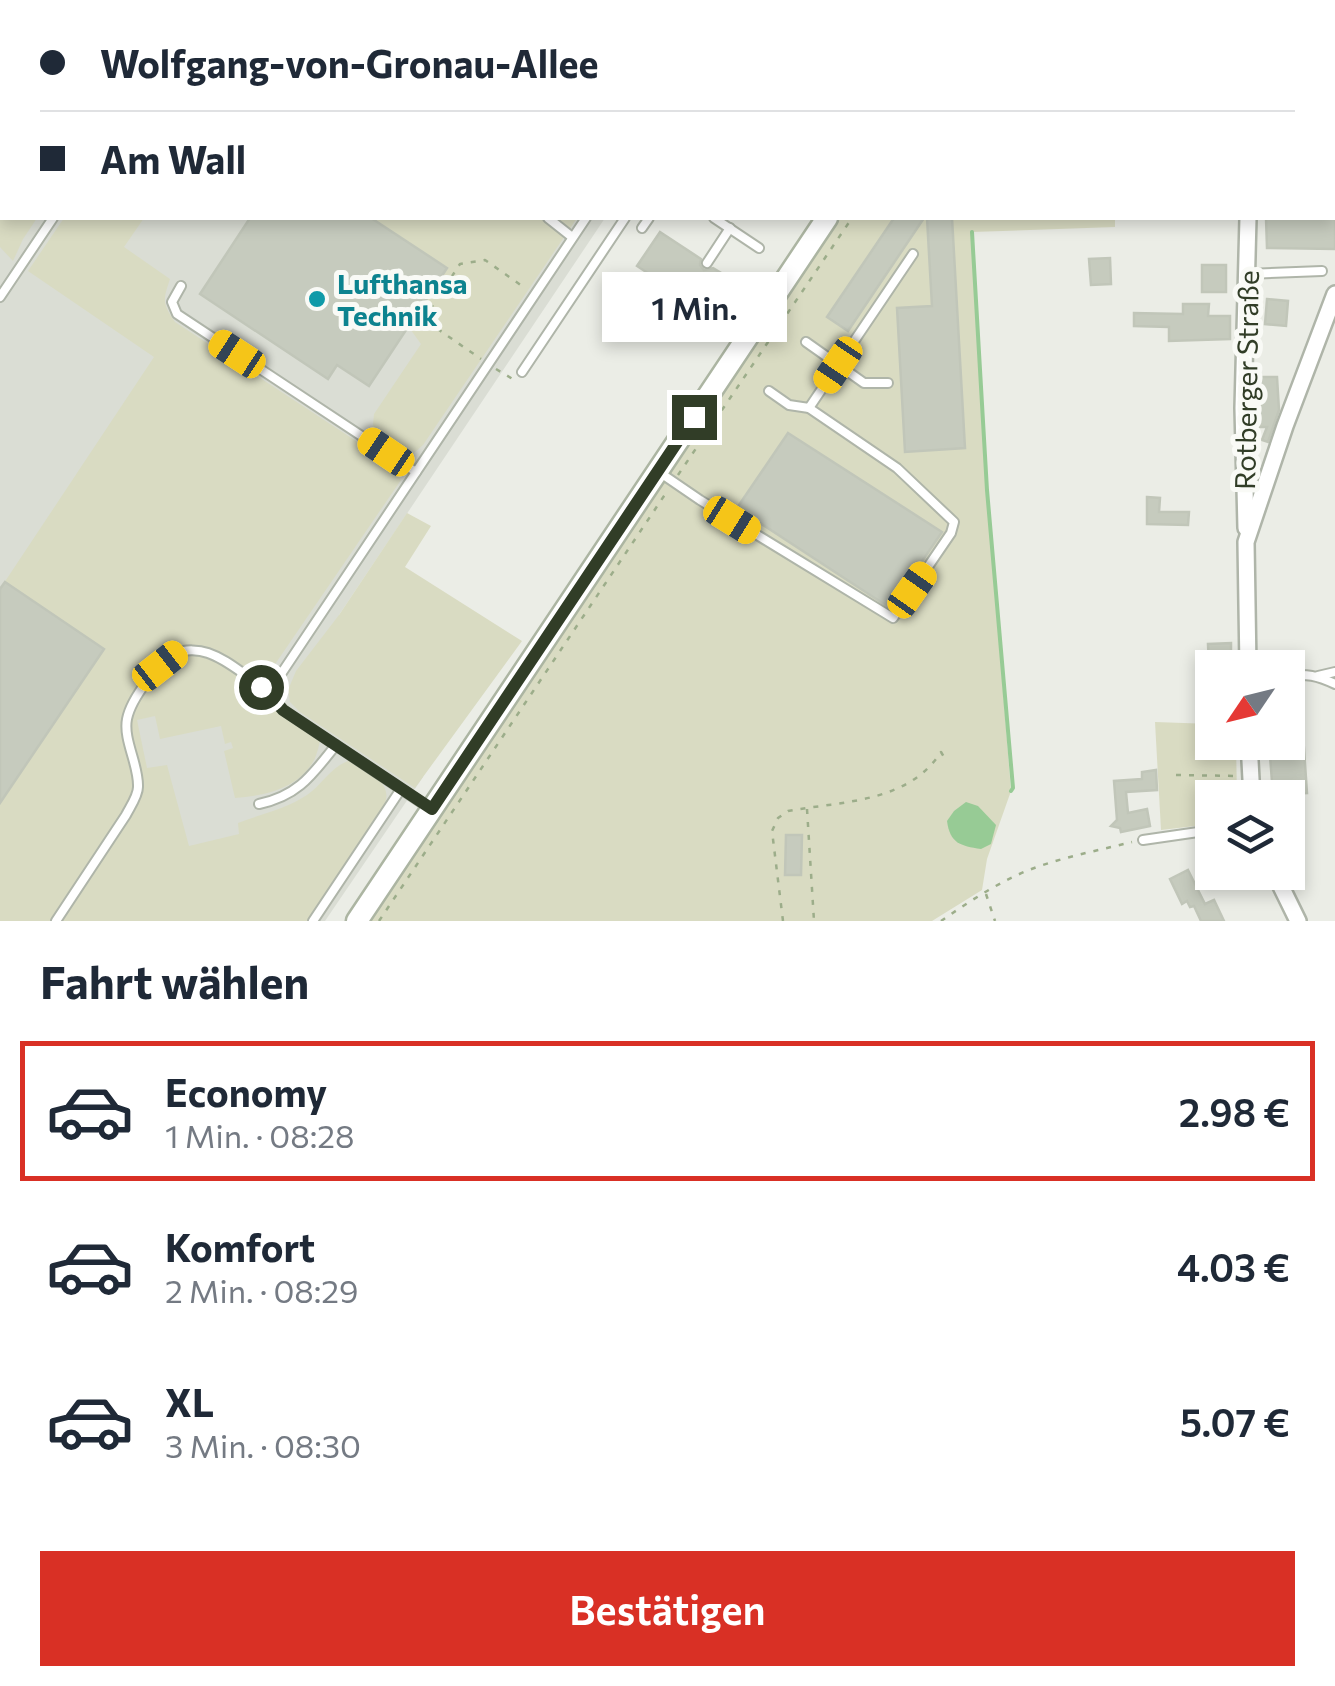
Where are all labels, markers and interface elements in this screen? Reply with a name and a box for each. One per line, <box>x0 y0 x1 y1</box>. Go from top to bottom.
text: Wolfgang-von-Gronau-Allee <box>100 39 599 86</box>
text: Am Wall <box>100 135 246 182</box>
place label: Lufthansa Technik <box>337 266 467 332</box>
street label: Rotberger Straße <box>1227 270 1265 490</box>
callout: 1 Min. <box>602 272 786 342</box>
text: 1 Min. <box>651 287 738 327</box>
marker: Lufthansa Technik <box>306 288 328 310</box>
car <box>204 325 270 383</box>
car <box>809 332 867 398</box>
route end <box>672 395 717 440</box>
car <box>353 423 419 481</box>
car <box>699 491 765 549</box>
car <box>883 557 941 623</box>
car <box>127 636 193 696</box>
north arrow <box>1195 650 1305 760</box>
map controls <box>1195 650 1305 890</box>
route start <box>239 665 284 710</box>
button: layers <box>1195 780 1305 890</box>
text: Fahrt wählen <box>40 953 309 1008</box>
icon: car <box>45 1066 135 1156</box>
text: Economy <box>165 1068 327 1115</box>
text: 2.98 € <box>1179 1088 1290 1135</box>
text: 1 Min. · 08:28 <box>165 1115 354 1155</box>
icon: car <box>45 1221 135 1311</box>
text: Komfort <box>165 1223 315 1270</box>
text: 4.03 € <box>1177 1243 1290 1290</box>
text: 2 Min. · 08:29 <box>165 1270 358 1310</box>
icon: car <box>45 1376 135 1466</box>
text: XL <box>165 1378 214 1425</box>
text: 5.07 € <box>1180 1398 1290 1445</box>
text: 3 Min. · 08:30 <box>165 1425 361 1465</box>
button: Bestätigen <box>40 1551 1295 1666</box>

